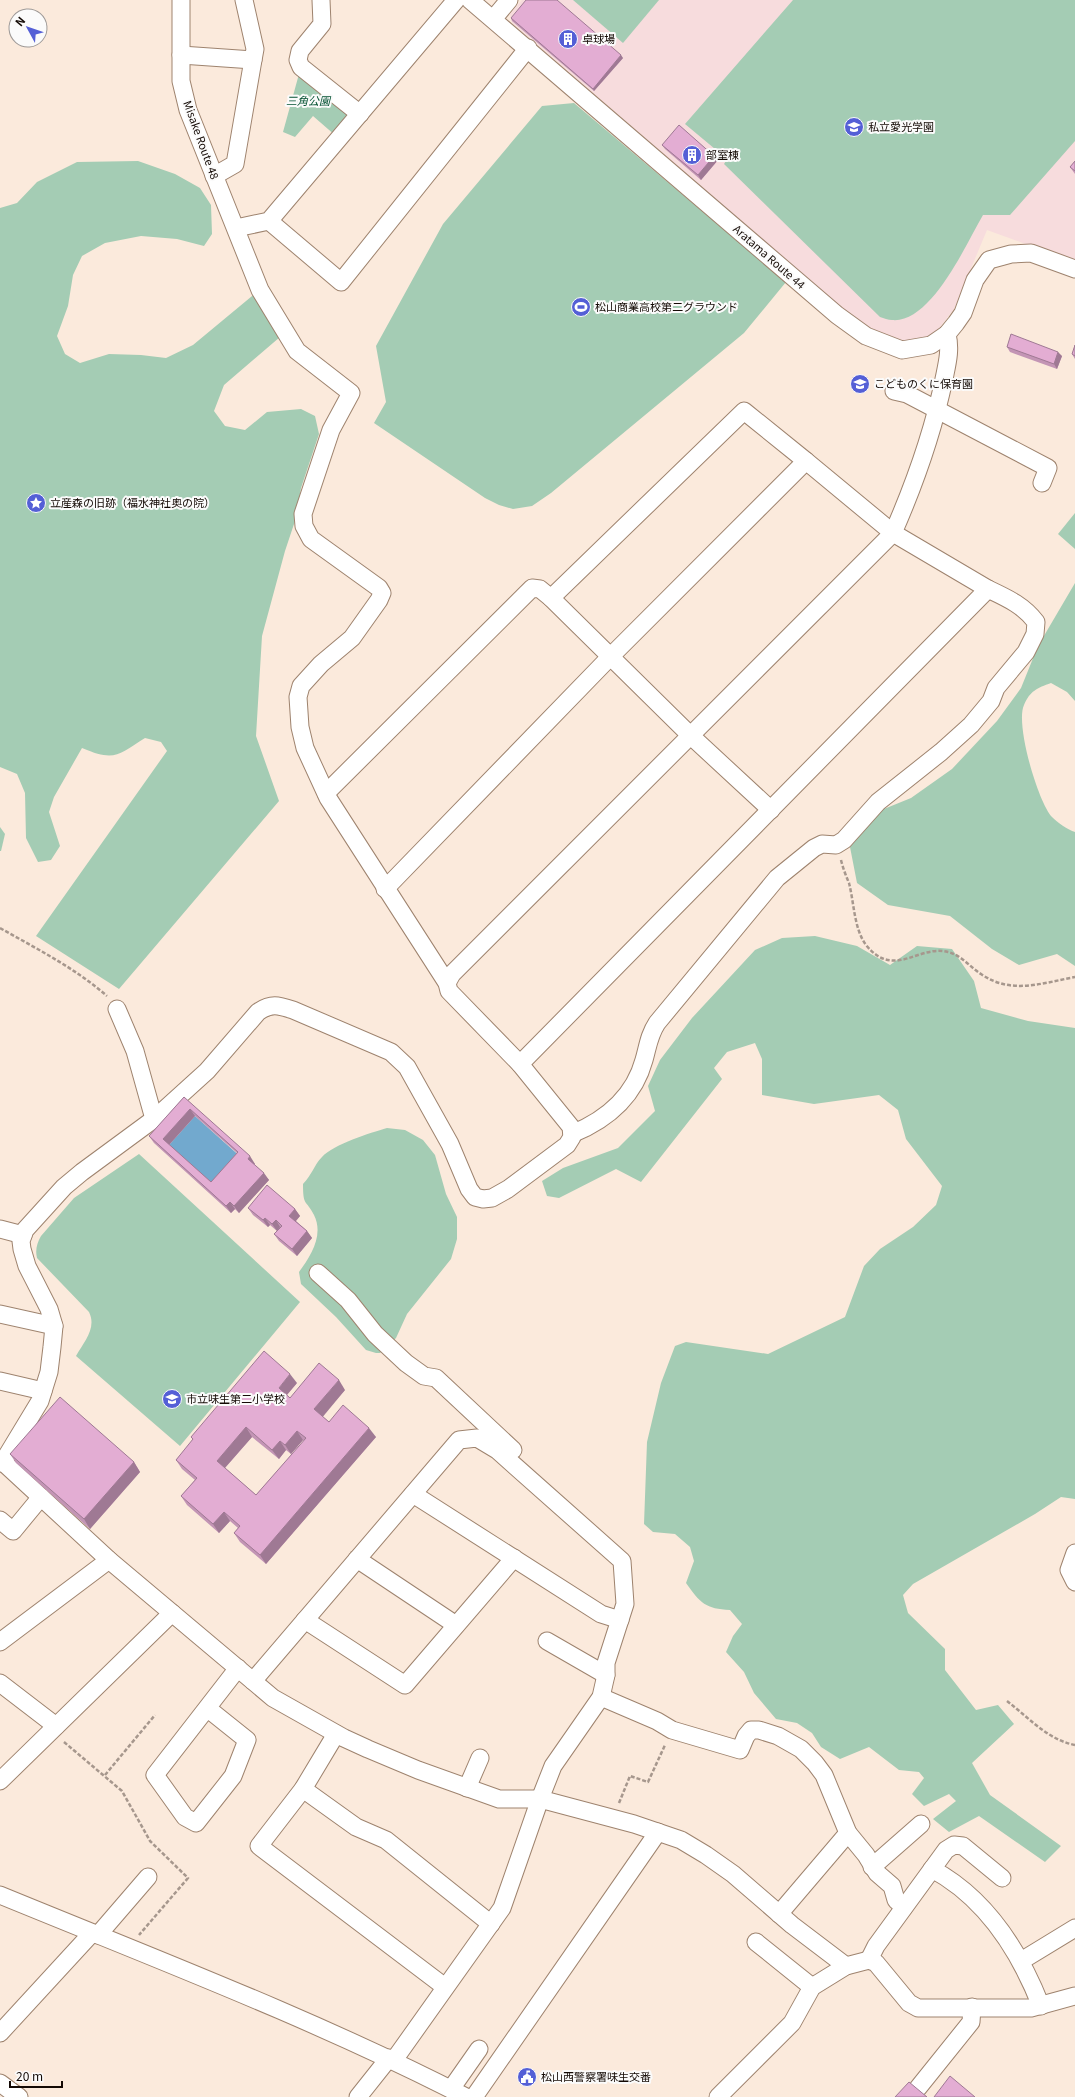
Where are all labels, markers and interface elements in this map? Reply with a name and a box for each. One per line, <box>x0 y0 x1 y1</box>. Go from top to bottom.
north arrow <box>8 8 48 48</box>
text: N <box>11 13 28 29</box>
building icon: 卓球場 <box>557 28 579 50</box>
place label: 卓球場 <box>582 30 615 46</box>
park label: 三角公園 <box>286 92 332 108</box>
street label: Misake Route 48 <box>180 98 224 181</box>
school or university icon: 私立愛光学園 <box>843 116 865 138</box>
place label: 私立愛光学園 <box>868 118 934 134</box>
building icon: 部室棟 <box>681 144 703 166</box>
place label: 部室棟 <box>706 146 739 162</box>
street label: Aratama Route 44 <box>730 221 809 292</box>
sports icon: 松山商業高校第二グラウンド <box>570 296 592 318</box>
place label: 松山商業高校第二グラウンド <box>595 298 738 314</box>
school or university icon: こどものくに保育園 <box>849 373 871 395</box>
place label: こどものくに保育園 <box>874 375 973 391</box>
place icon: 立産森の旧跡（福水神社奥の院） <box>25 492 47 514</box>
place label: 立産森の旧跡（福水神社奥の院） <box>50 494 215 510</box>
school or university icon: 市立味生第二小学校 <box>161 1388 183 1410</box>
place label: 市立味生第二小学校 <box>186 1390 285 1406</box>
scale bar <box>10 2063 62 2089</box>
public building icon: 松山西警察署味生交番 <box>516 2066 538 2088</box>
text: 20 m <box>16 2067 43 2084</box>
place label: 松山西警察署味生交番 <box>541 2068 651 2084</box>

